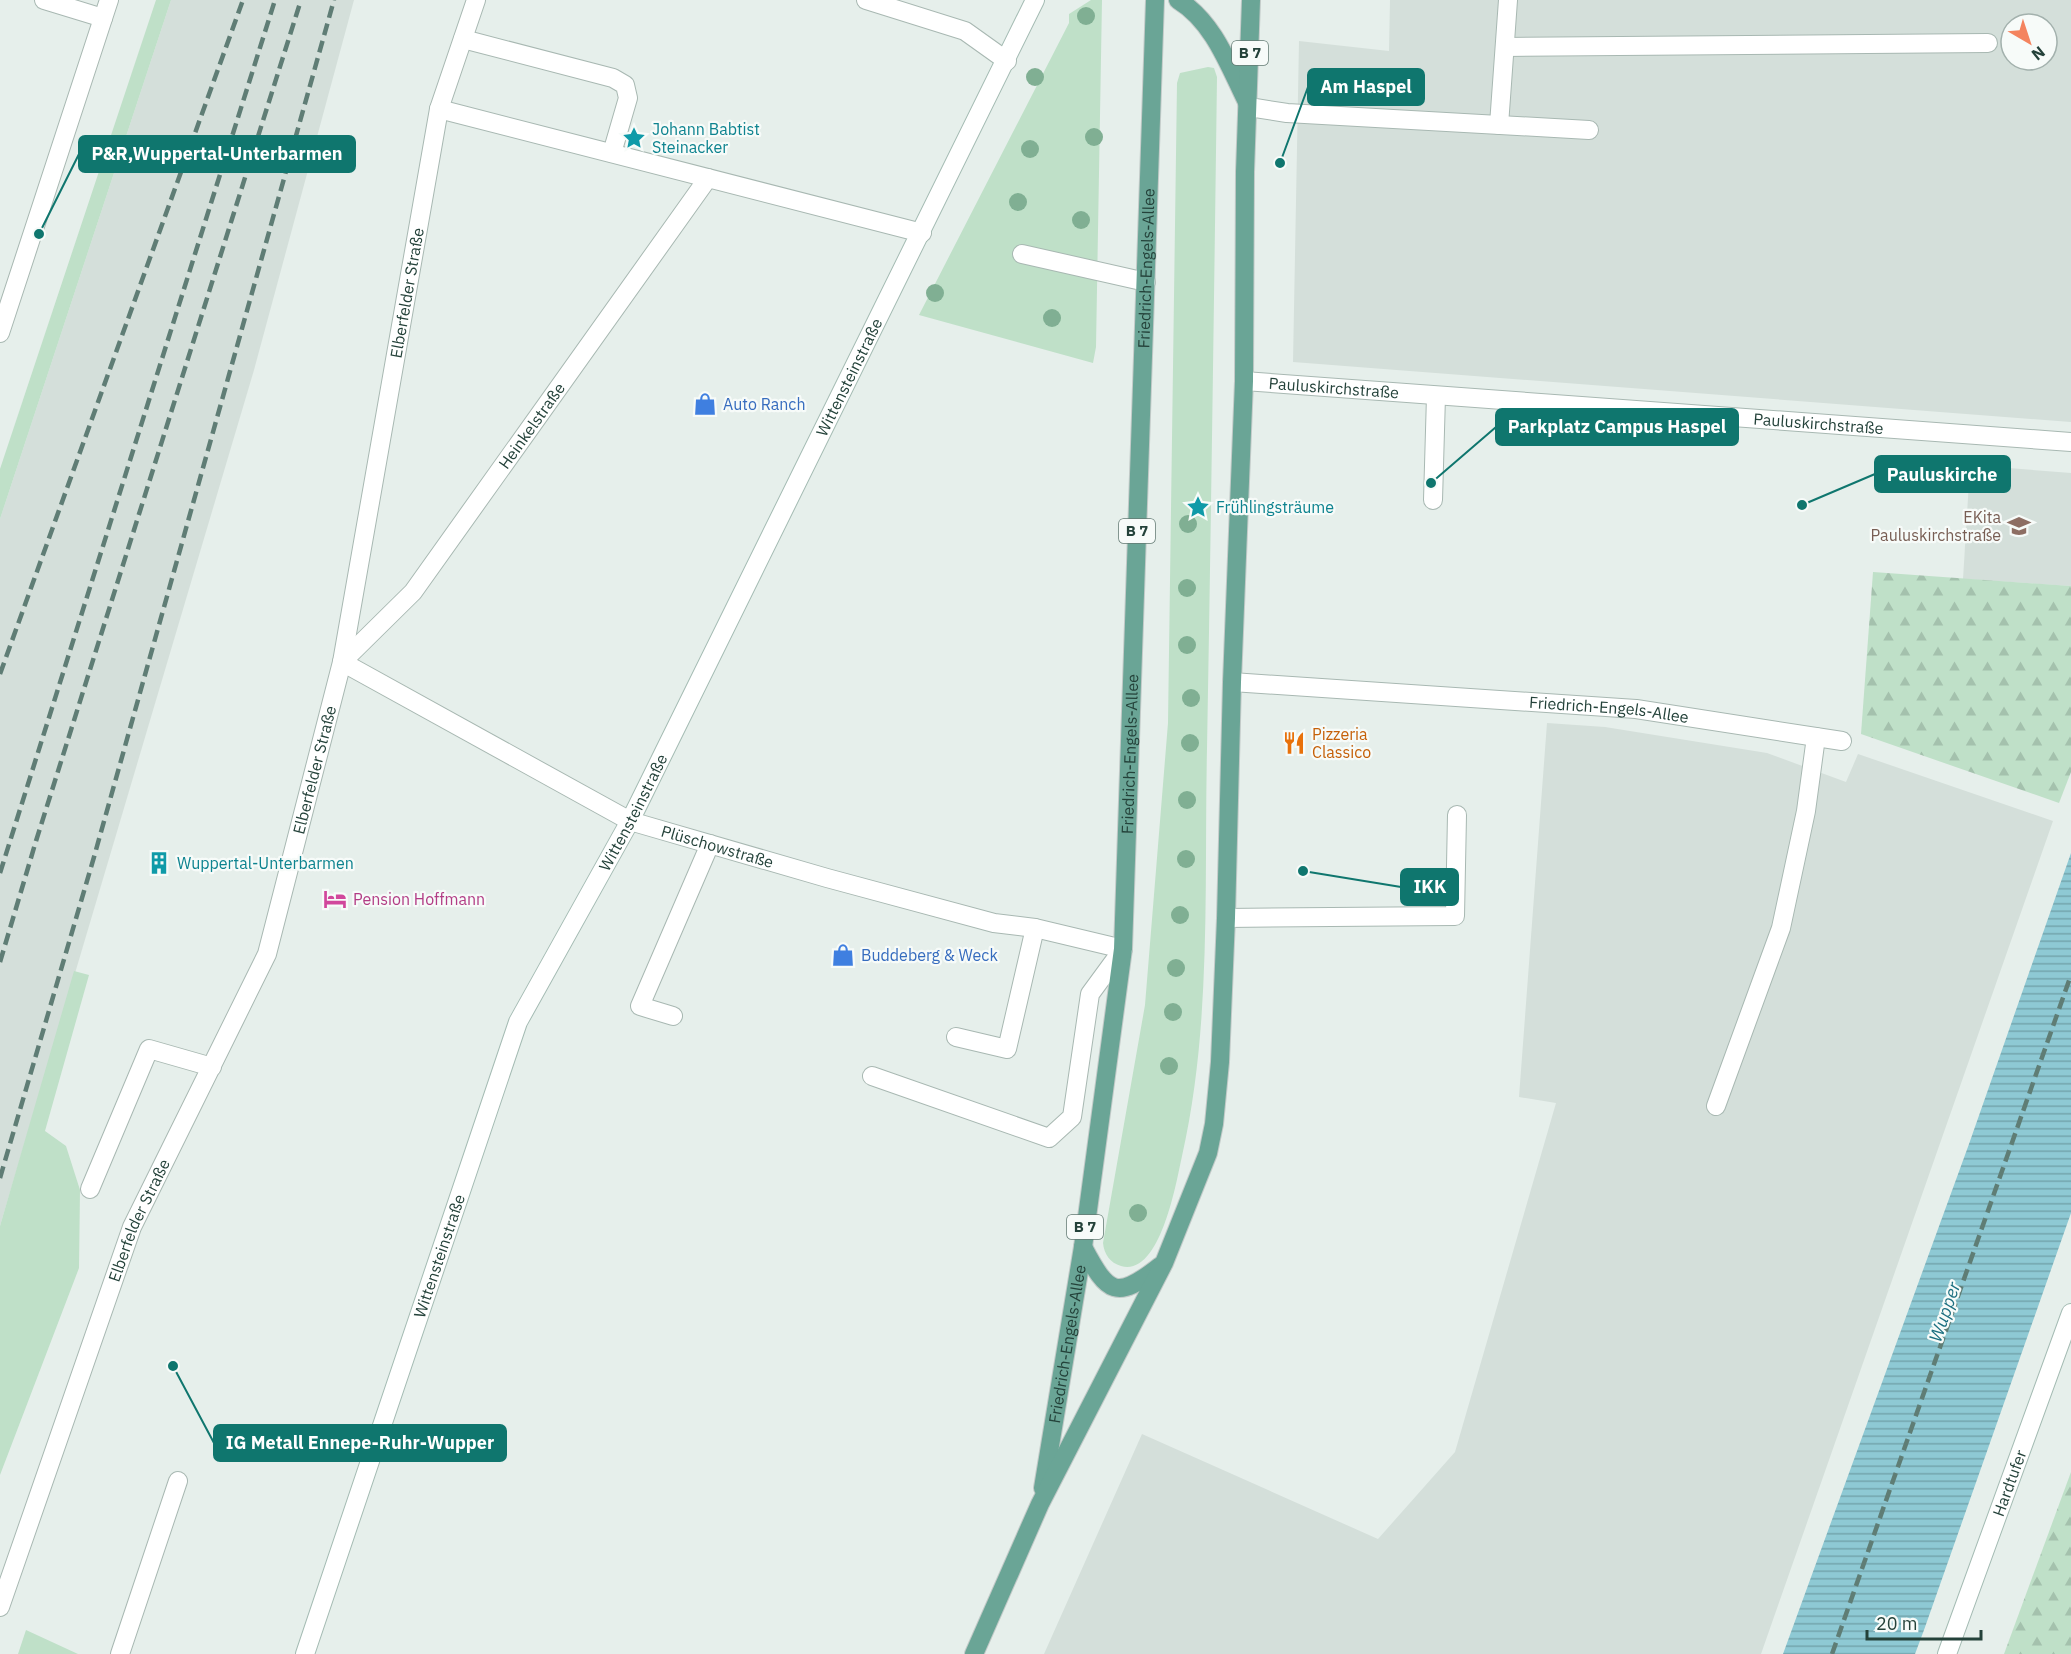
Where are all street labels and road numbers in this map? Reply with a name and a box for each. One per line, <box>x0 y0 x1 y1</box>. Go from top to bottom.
road number: B 7 <box>1232 41 1268 65</box>
street label: Friedrich-Engels-Allee <box>1133 188 1159 349</box>
street label: Elberfelder Straße <box>385 226 428 360</box>
street label: Wittensteinstraße <box>811 315 887 439</box>
street label: Pauluskirchstraße <box>1268 373 1400 402</box>
street label: Heinkelstraße <box>494 378 569 473</box>
street label: Pauluskirchstraße <box>1753 409 1884 438</box>
road number: B 7 <box>1119 519 1155 543</box>
street label: Friedrich-Engels-Allee <box>1117 673 1142 834</box>
street label: Friedrich-Engels-Allee <box>1529 692 1690 727</box>
street label: Elberfelder Straße <box>288 703 340 836</box>
street label: Wittensteinstraße <box>594 750 672 874</box>
street label: Plüschowstraße <box>659 821 776 872</box>
street label: Elberfelder Straße <box>104 1155 174 1284</box>
street label: Wittensteinstraße <box>409 1191 469 1320</box>
road number: B 7 <box>1067 1215 1103 1239</box>
street label: Friedrich-Engels-Allee <box>1044 1263 1090 1425</box>
street label: Hardtufer <box>1988 1447 2031 1519</box>

